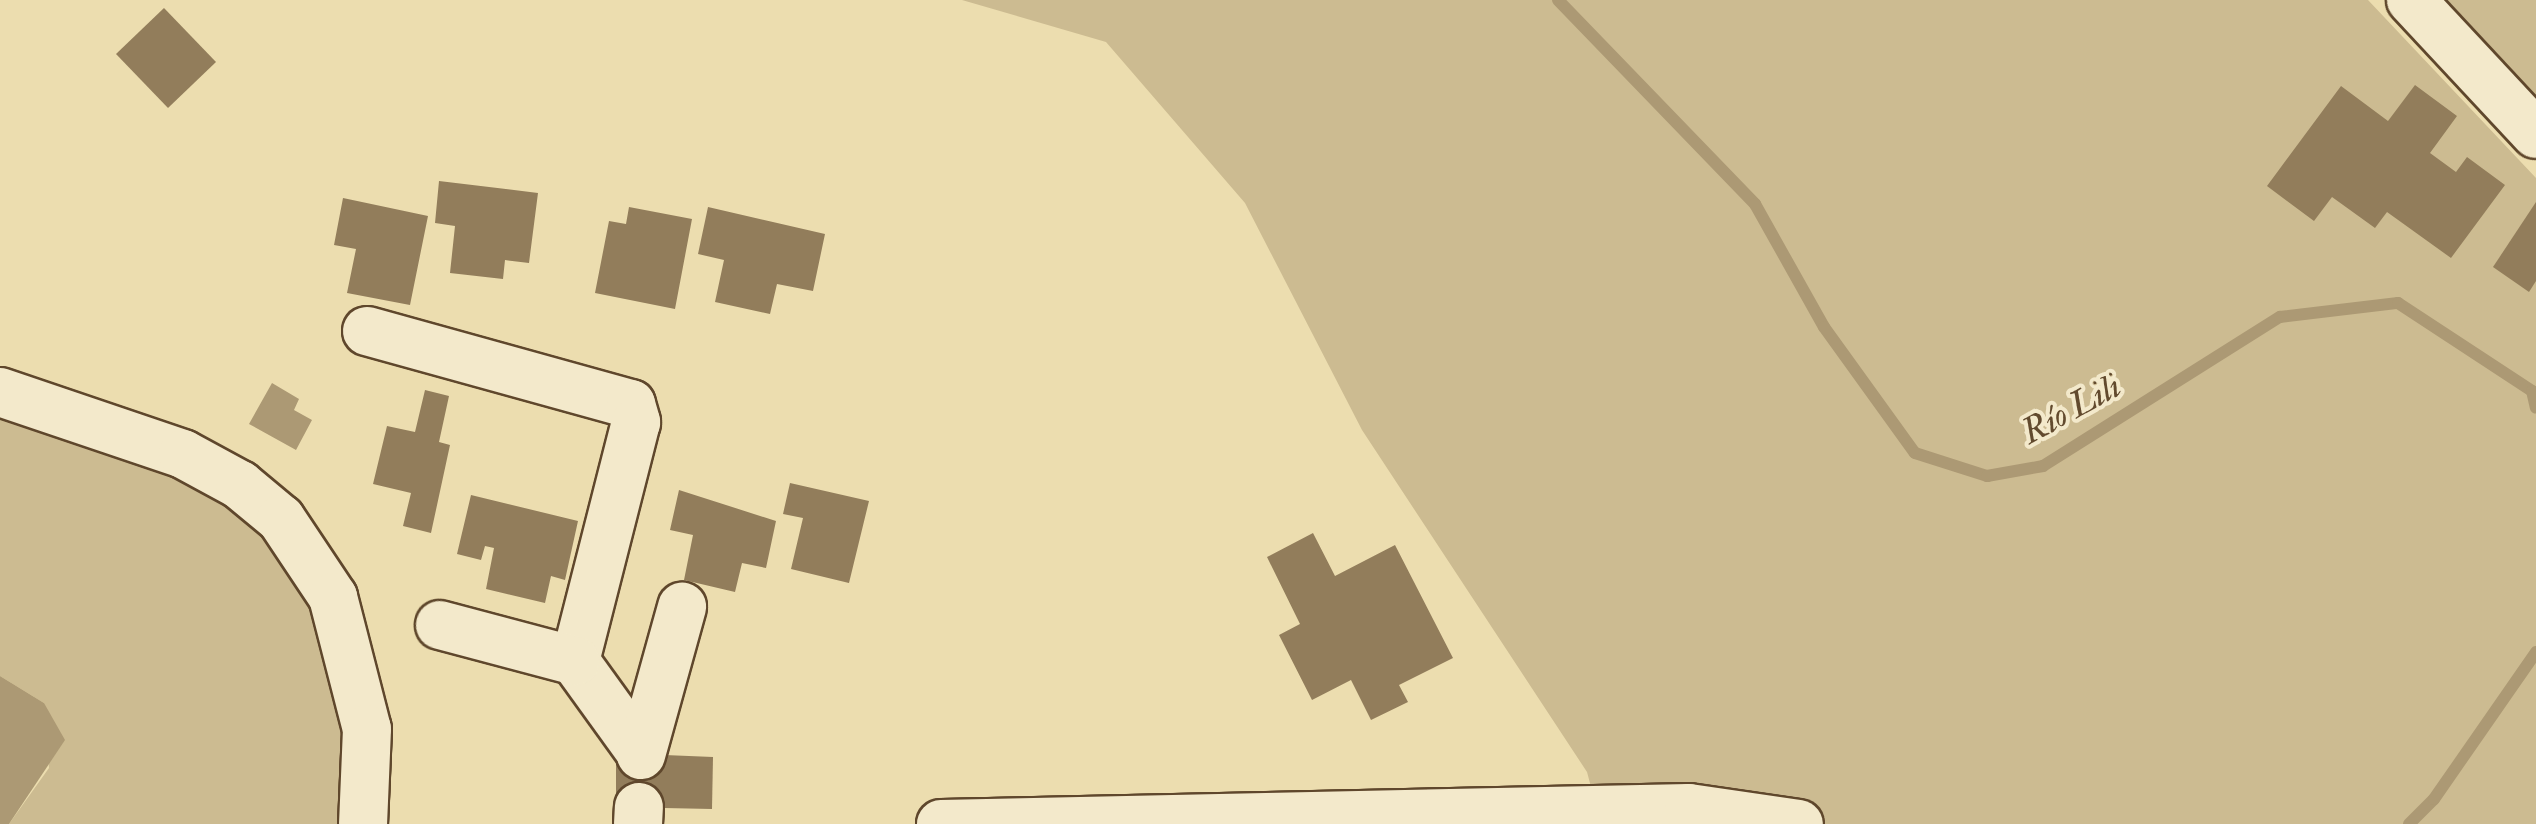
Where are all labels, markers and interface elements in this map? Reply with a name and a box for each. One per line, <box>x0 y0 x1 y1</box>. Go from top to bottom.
water label: Río Lili <box>2014 365 2128 453</box>

